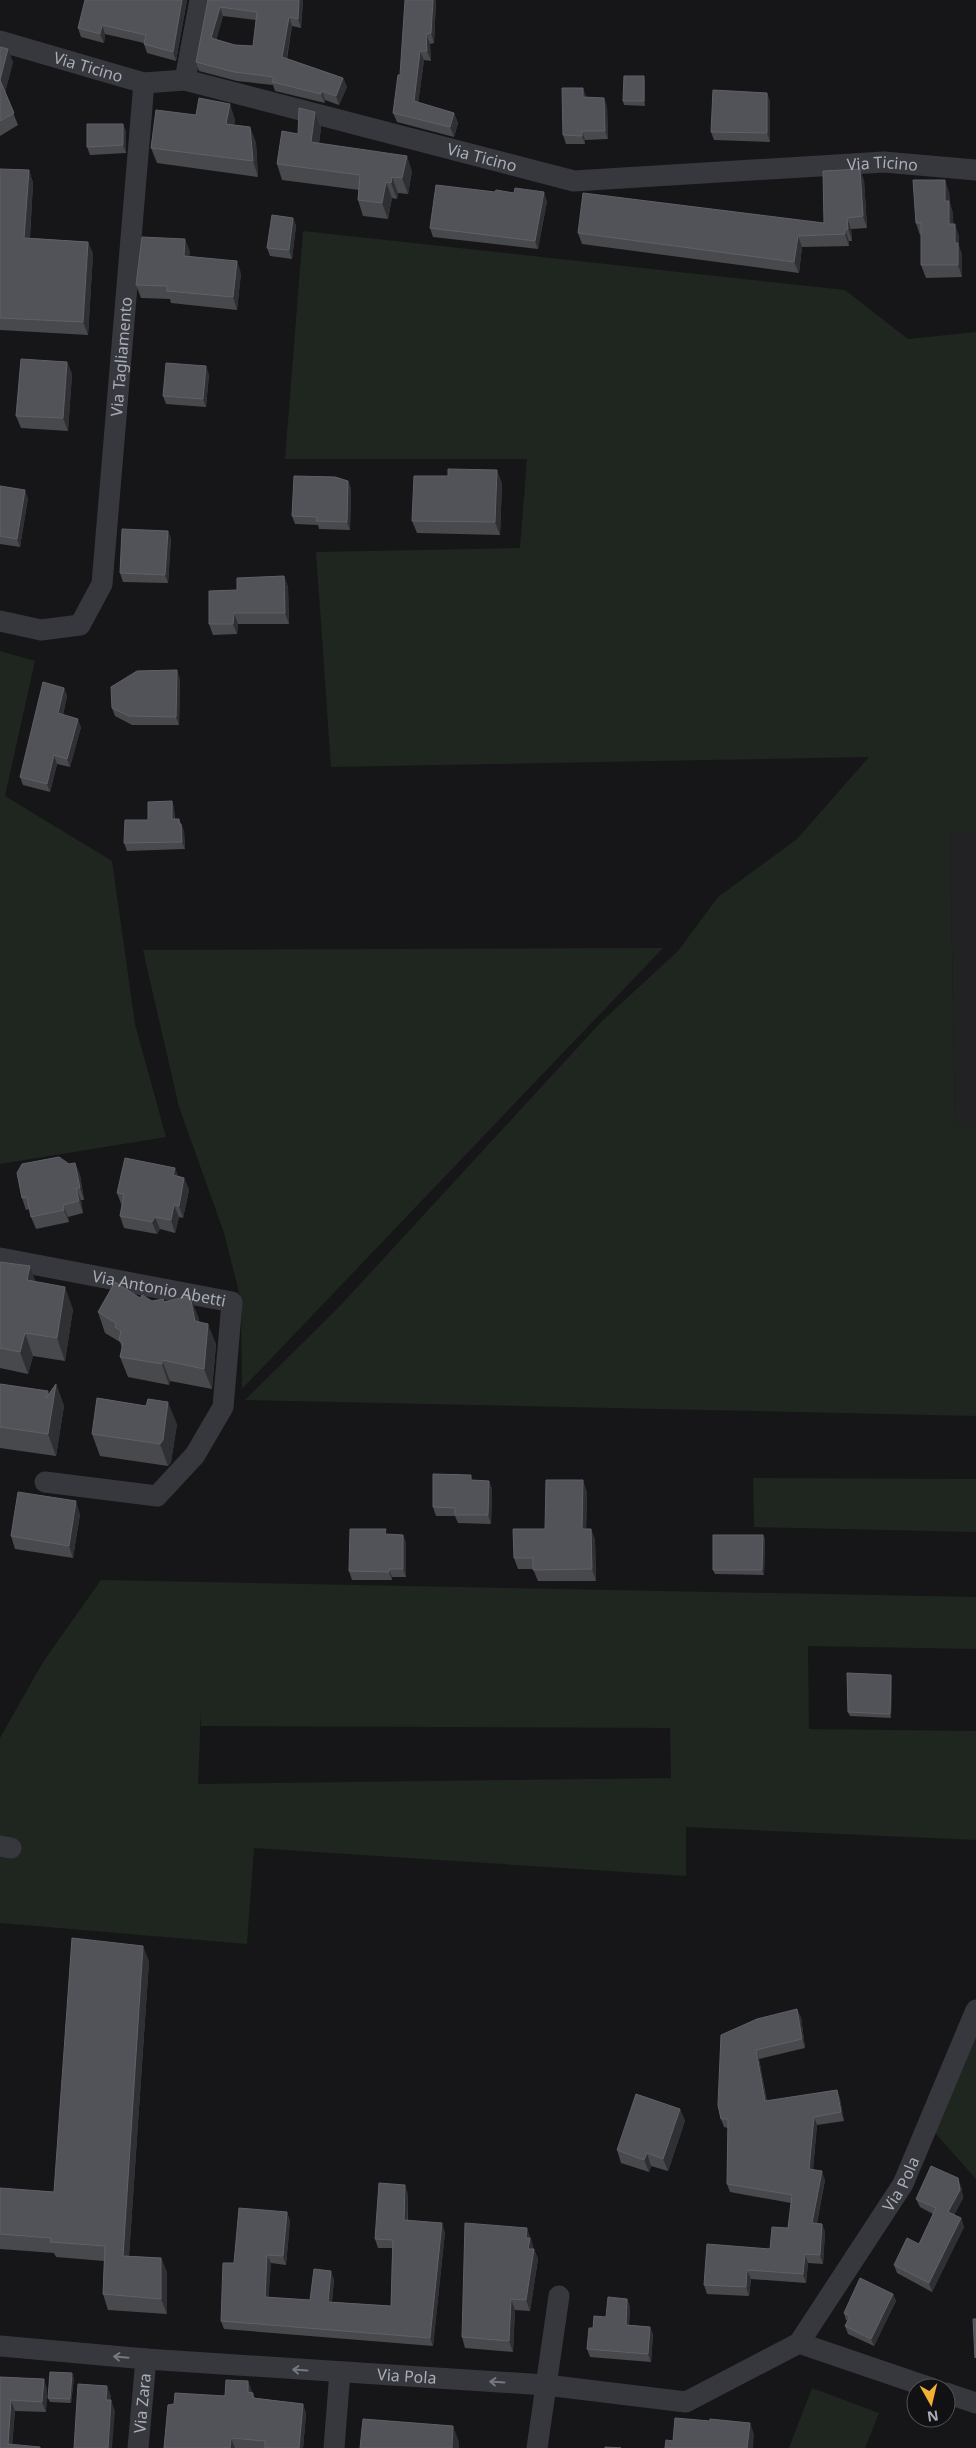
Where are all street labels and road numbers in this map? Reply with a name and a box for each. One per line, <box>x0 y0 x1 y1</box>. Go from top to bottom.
street label: Via Ticino <box>51 46 126 87</box>
street label: Via Ticino <box>445 138 519 177</box>
street label: Via Ticino <box>846 151 919 176</box>
street label: Via Tagliamento <box>105 296 137 417</box>
street label: Via Antonio Abetti <box>91 1265 228 1312</box>
street label: Via Pola <box>877 2153 924 2216</box>
street label: Via Pola <box>377 2363 437 2389</box>
street label: Via Zara <box>128 2372 156 2434</box>

